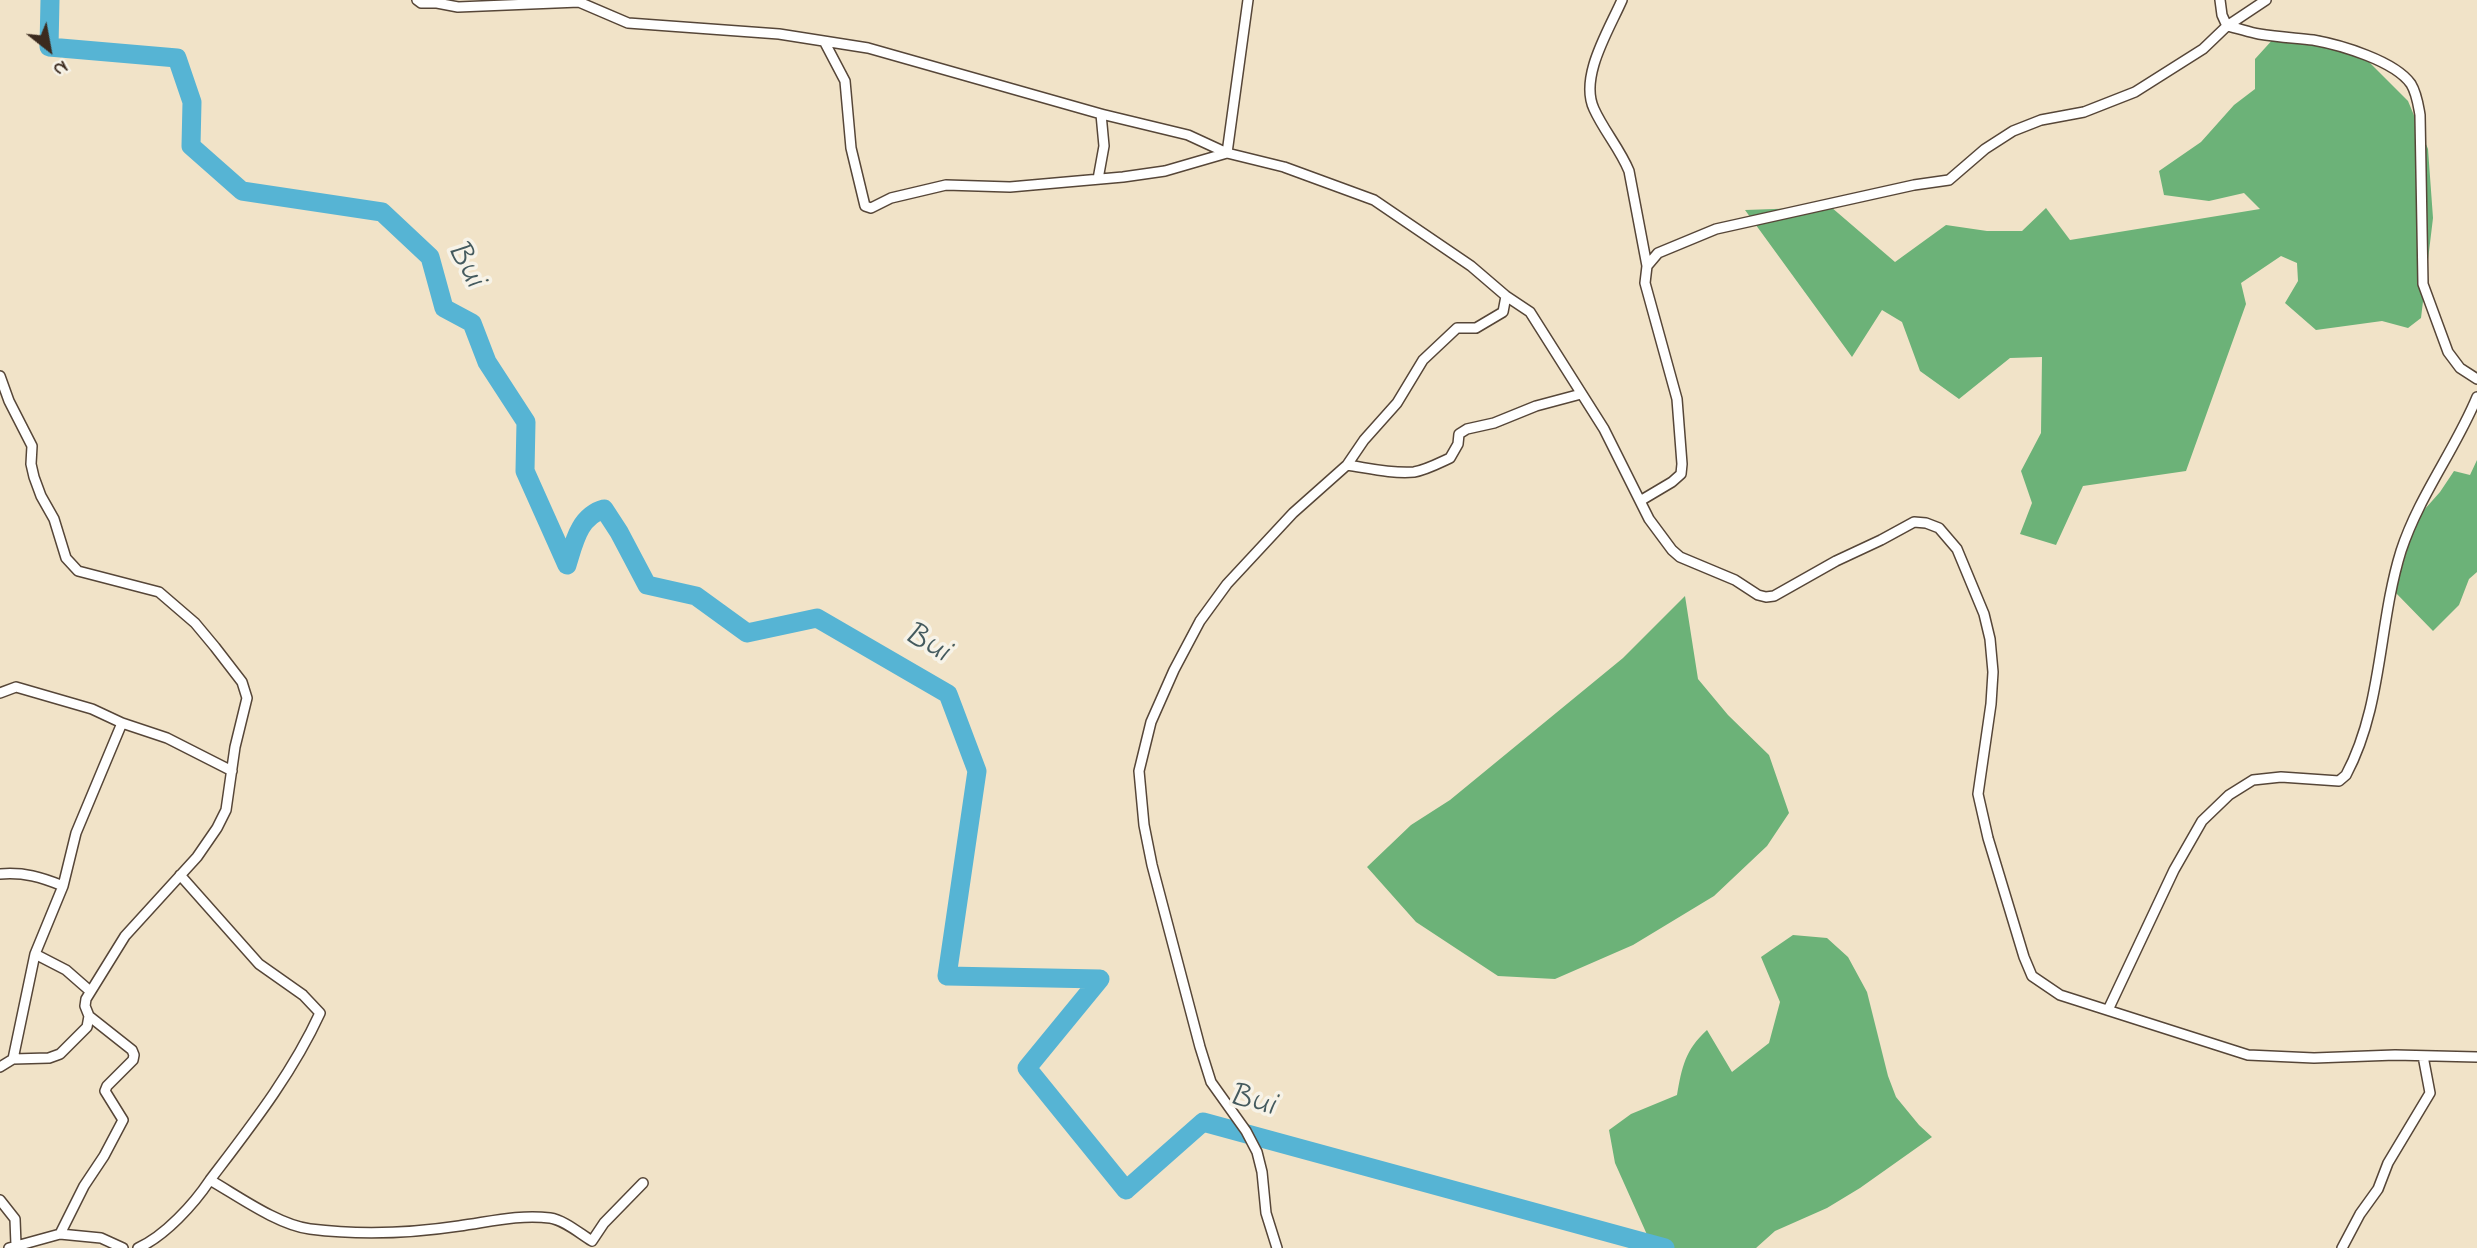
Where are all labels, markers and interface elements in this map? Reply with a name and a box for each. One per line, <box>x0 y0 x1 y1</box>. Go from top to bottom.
north arrow <box>14 14 84 84</box>
text: N <box>48 53 73 82</box>
water label: Bui <box>435 235 491 295</box>
water label: Bui <box>895 616 955 674</box>
water label: Bui <box>1223 1078 1279 1128</box>

